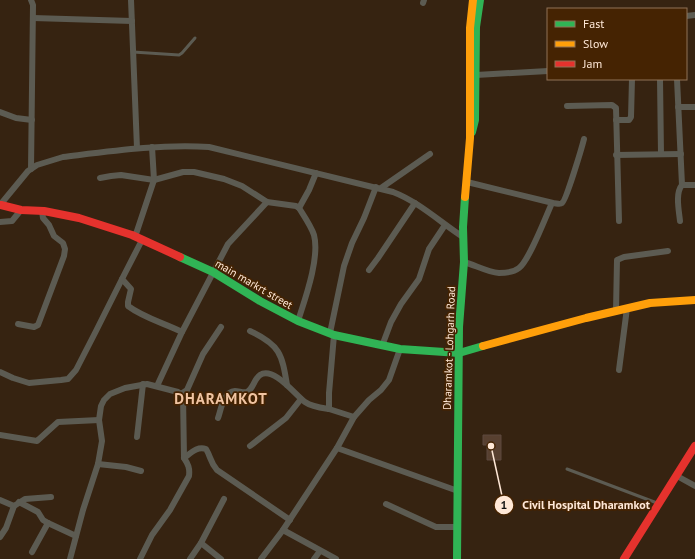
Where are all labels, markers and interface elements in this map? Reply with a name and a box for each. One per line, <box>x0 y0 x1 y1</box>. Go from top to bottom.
legend <box>547 8 687 80</box>
text: Fast <box>583 16 604 31</box>
text: Slow <box>583 36 608 51</box>
text: Jam <box>582 56 602 71</box>
street label: main markrt street <box>213 256 296 312</box>
street label: Dharamkot - Lohgarh Road <box>440 286 458 410</box>
district label: DHARAMKOT <box>174 389 268 408</box>
callout: Civil Hospital Dharamkot <box>494 493 658 517</box>
text: 1 <box>501 497 507 512</box>
text: Civil Hospital Dharamkot <box>522 497 651 512</box>

